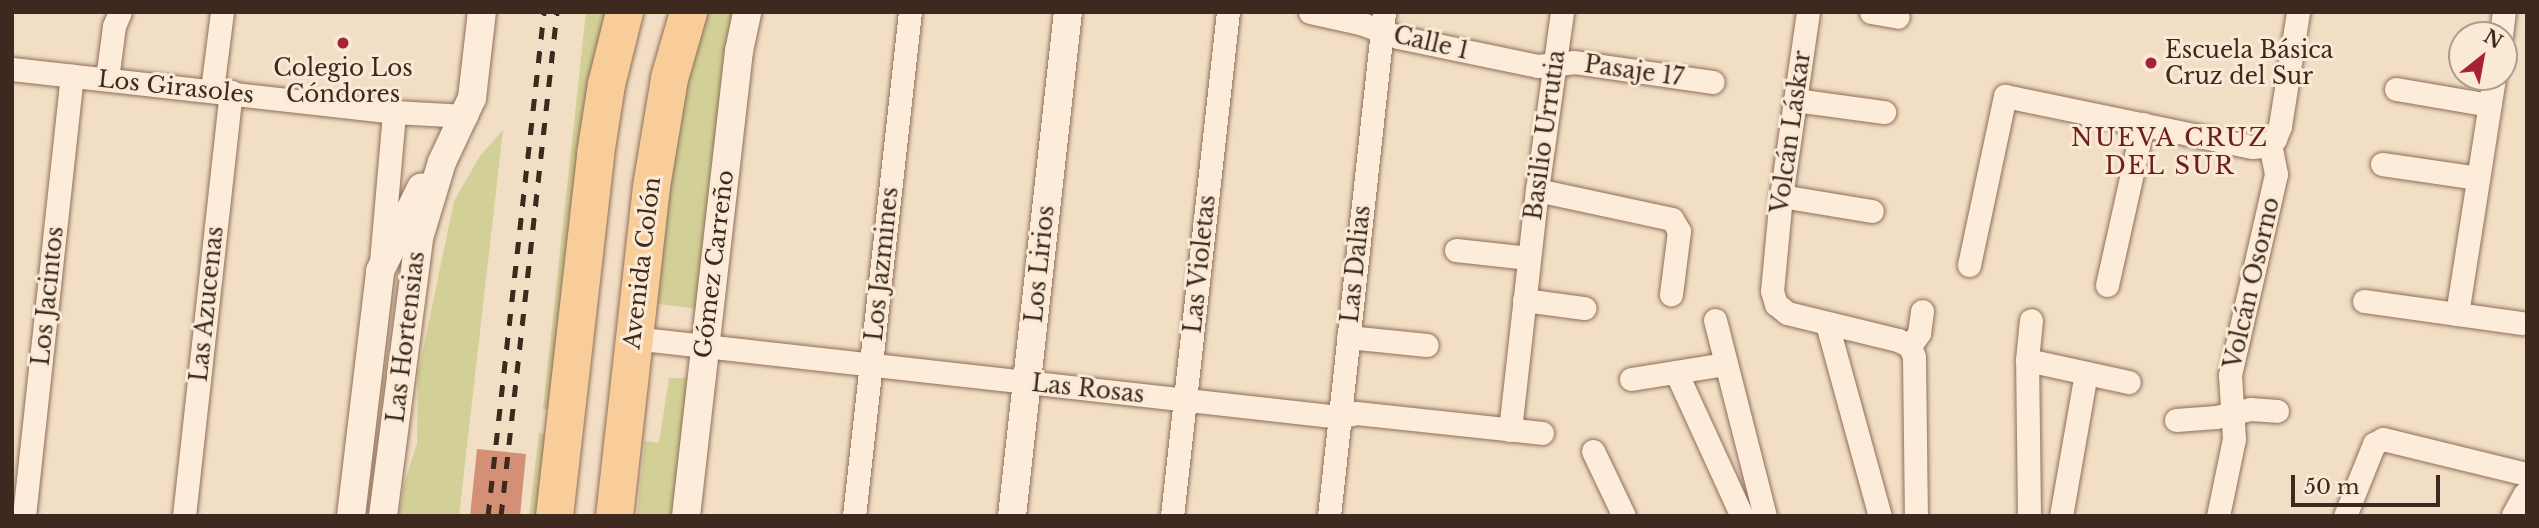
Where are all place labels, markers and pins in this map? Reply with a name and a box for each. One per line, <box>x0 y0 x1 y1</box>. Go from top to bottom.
marker: Colegio Los Cóndores <box>335 35 351 51</box>
place label: Escuela Básica Cruz del Sur <box>2165 36 2334 90</box>
place label: Colegio Los Cóndores <box>273 54 413 108</box>
marker: Escuela Básica Cruz del Sur <box>2143 55 2159 71</box>

